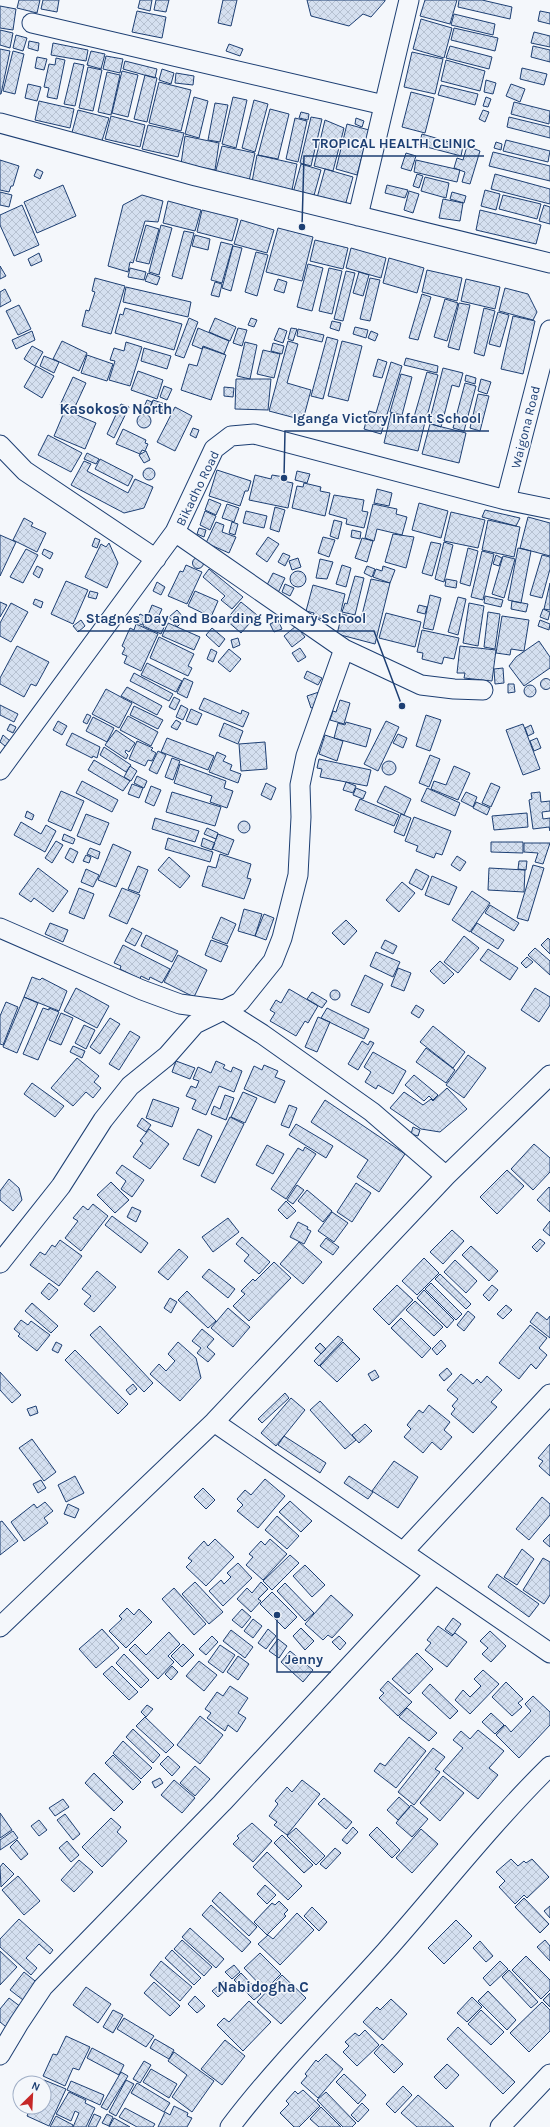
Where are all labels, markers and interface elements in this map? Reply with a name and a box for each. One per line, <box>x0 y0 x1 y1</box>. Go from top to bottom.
callout: TROPICAL HEALTH CLINIC <box>304 130 484 156</box>
text: TROPICAL HEALTH CLINIC <box>312 135 476 152</box>
street label: Waigona Road <box>508 384 543 470</box>
district label: Kasokoso North <box>60 400 172 418</box>
callout: Iganga Victory Infant School <box>285 405 489 431</box>
text: Iganga Victory Infant School <box>293 410 481 427</box>
street label: Bikadho Road <box>173 448 222 528</box>
callout: Stagnes Day and Boarding Primary School <box>78 605 374 631</box>
text: Stagnes Day and Boarding Primary School <box>86 610 366 627</box>
callout: Jenny <box>277 1646 331 1672</box>
text: Jenny <box>285 1651 323 1668</box>
district label: Nabidogha C <box>217 1978 309 1996</box>
north arrow <box>12 2075 52 2115</box>
text: N <box>30 2079 42 2094</box>

